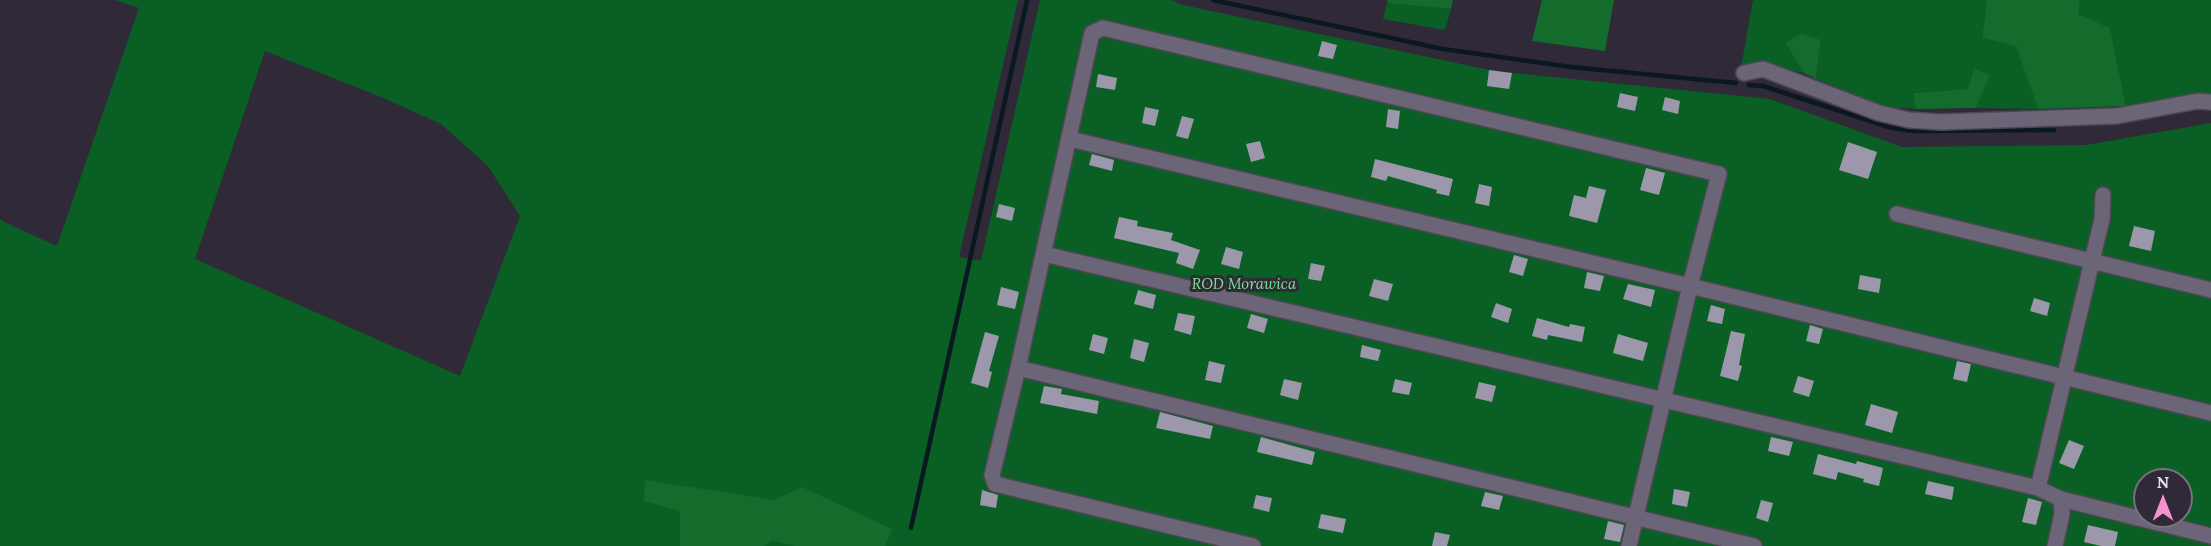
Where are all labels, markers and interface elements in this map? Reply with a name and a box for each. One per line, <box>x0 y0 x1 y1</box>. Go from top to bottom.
park label: ROD Morawica <box>1192 276 1296 294</box>
north arrow <box>2133 468 2193 528</box>
text: N <box>2157 472 2169 492</box>

